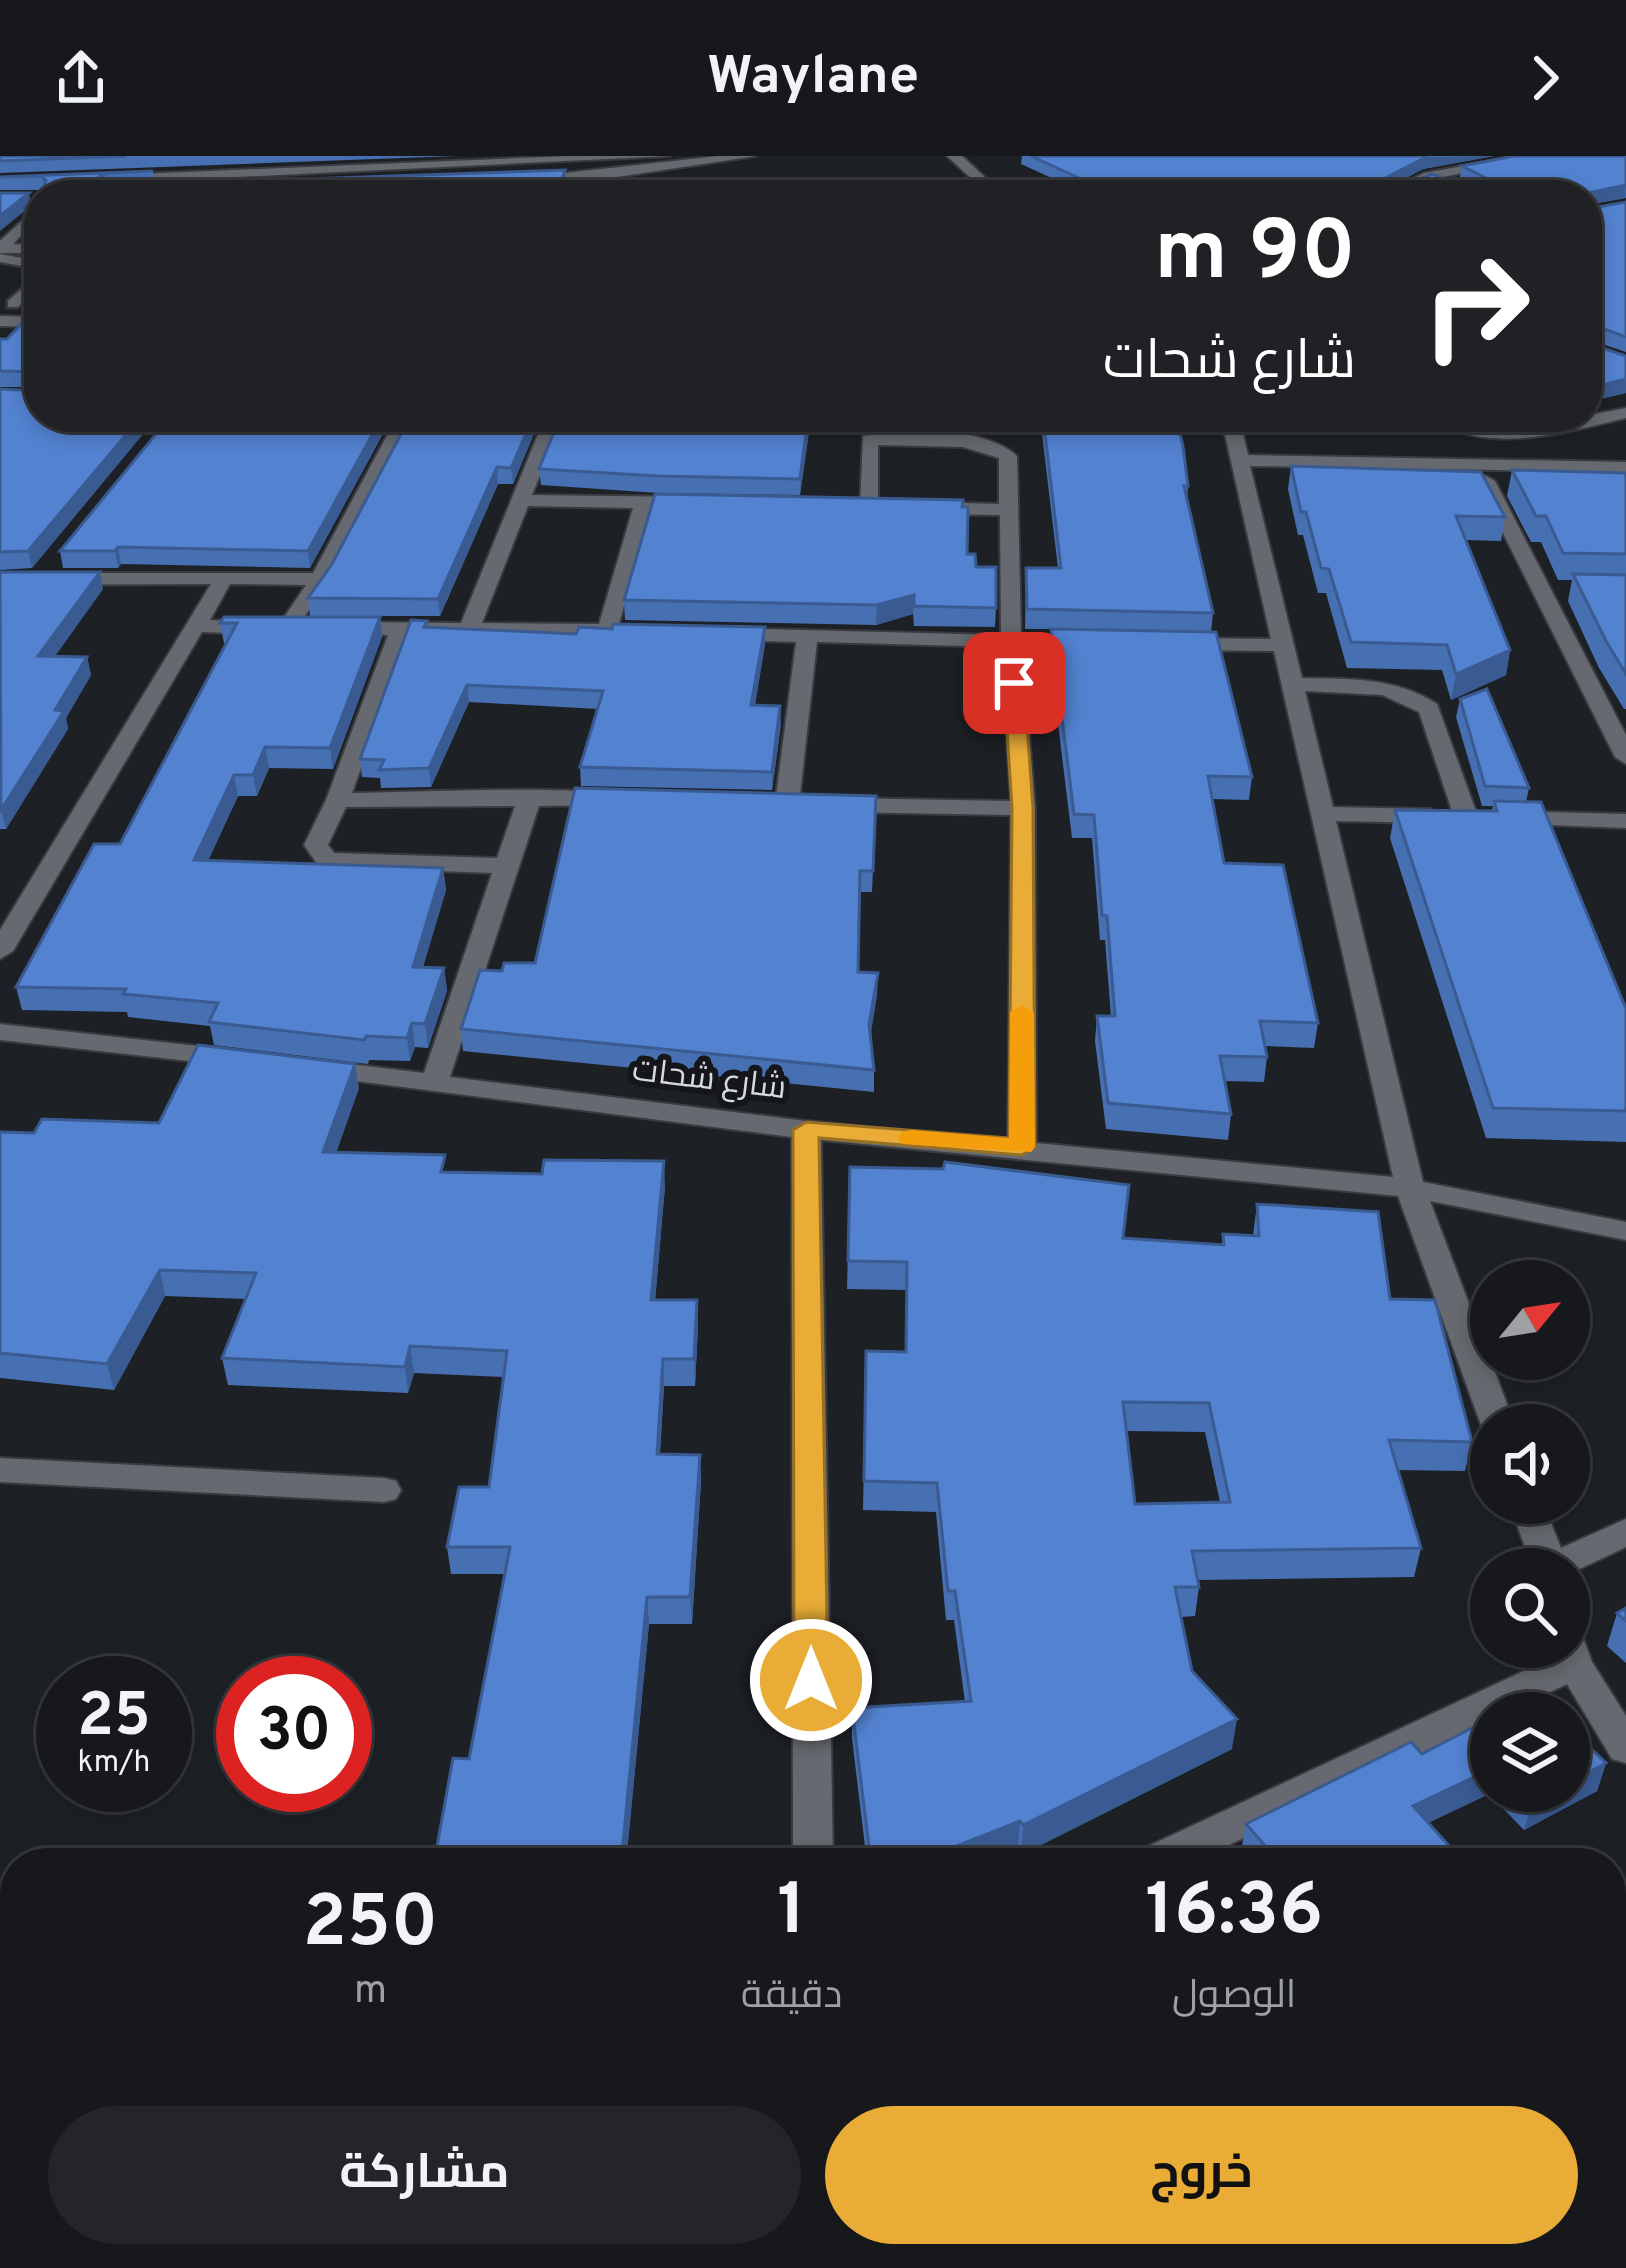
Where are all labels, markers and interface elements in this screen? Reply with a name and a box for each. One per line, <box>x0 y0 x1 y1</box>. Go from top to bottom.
text: Waylane <box>707 44 919 113</box>
icon: share <box>48 45 114 111</box>
icon: forward <box>1512 45 1578 111</box>
text: 90 m <box>1154 203 1356 309</box>
icon: right <box>1398 228 1554 384</box>
text: شارع شحات <box>1103 329 1356 398</box>
pin <box>963 632 1065 734</box>
icon: arrive <box>981 650 1047 716</box>
street label: شارع شحات <box>630 1051 788 1111</box>
north arrow <box>1470 1260 1590 1380</box>
map controls <box>1470 1260 1590 1812</box>
button: sound <box>1470 1404 1590 1524</box>
button: search <box>1470 1548 1590 1668</box>
position arrow <box>748 1617 874 1743</box>
speed limit sign: 30 <box>216 1656 372 1812</box>
text: 25 <box>77 1681 151 1757</box>
button: layers <box>1470 1692 1590 1812</box>
text: km/h <box>78 1745 150 1782</box>
text: 1 <box>777 1868 806 1960</box>
text: 16:36 <box>1145 1868 1323 1960</box>
text: 250 <box>303 1880 438 1972</box>
text: m <box>354 1968 387 2017</box>
text: دقيقة <box>741 1973 842 2022</box>
text: الوصول <box>1172 1973 1296 2022</box>
button: مشاركة <box>48 2106 801 2244</box>
button: خروج <box>825 2106 1578 2244</box>

